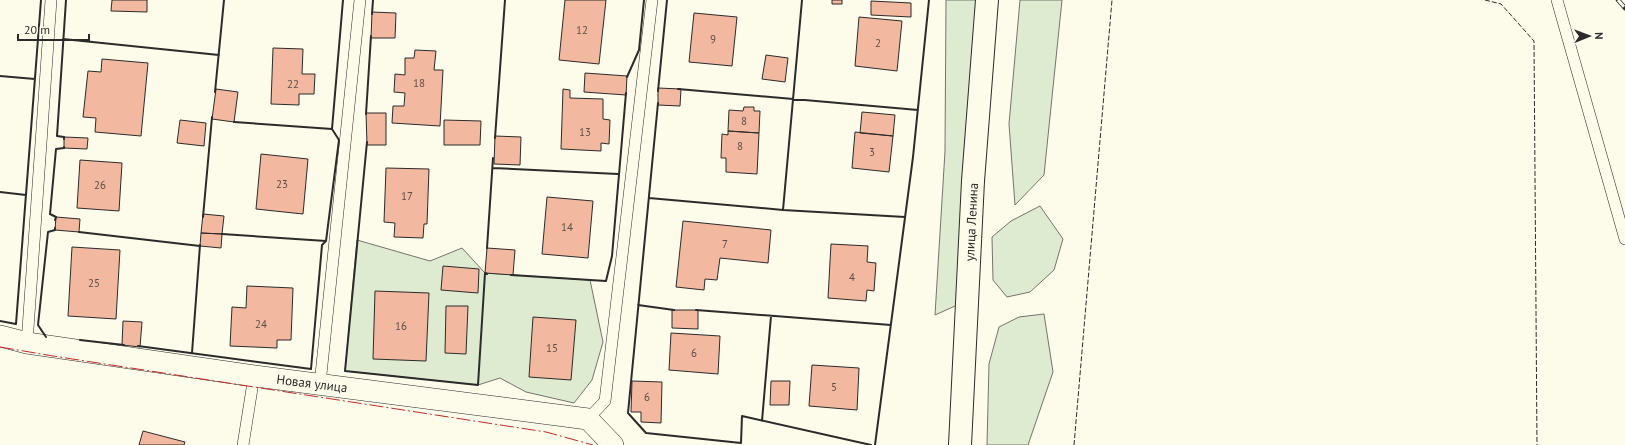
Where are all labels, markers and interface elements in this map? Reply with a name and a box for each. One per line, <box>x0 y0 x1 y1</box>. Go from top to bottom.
scale bar <box>18 16 89 42</box>
north arrow <box>1569 16 1609 56</box>
text: 20 m <box>24 22 50 37</box>
house number: 12 <box>576 23 588 37</box>
house number: 9 <box>710 32 716 46</box>
text: N <box>1592 32 1606 40</box>
house number: 2 <box>875 36 881 50</box>
house number: 18 <box>413 76 425 90</box>
house number: 22 <box>287 77 299 91</box>
house number: 8 <box>741 114 747 128</box>
house number: 13 <box>579 125 591 139</box>
house number: 8 <box>737 139 743 153</box>
house number: 3 <box>869 145 875 159</box>
house number: 23 <box>276 177 288 191</box>
house number: 26 <box>94 178 106 192</box>
street label: улица Ленина <box>961 182 982 262</box>
house number: 17 <box>401 189 413 203</box>
house number: 14 <box>561 220 573 234</box>
house number: 7 <box>722 237 728 251</box>
house number: 4 <box>849 270 855 284</box>
house number: 25 <box>88 276 100 290</box>
house number: 24 <box>255 317 267 331</box>
house number: 16 <box>395 319 407 333</box>
house number: 15 <box>546 341 558 355</box>
house number: 6 <box>691 346 697 360</box>
street label: Новая улица <box>275 371 348 396</box>
house number: 5 <box>831 380 837 394</box>
house number: 6 <box>644 390 650 404</box>

